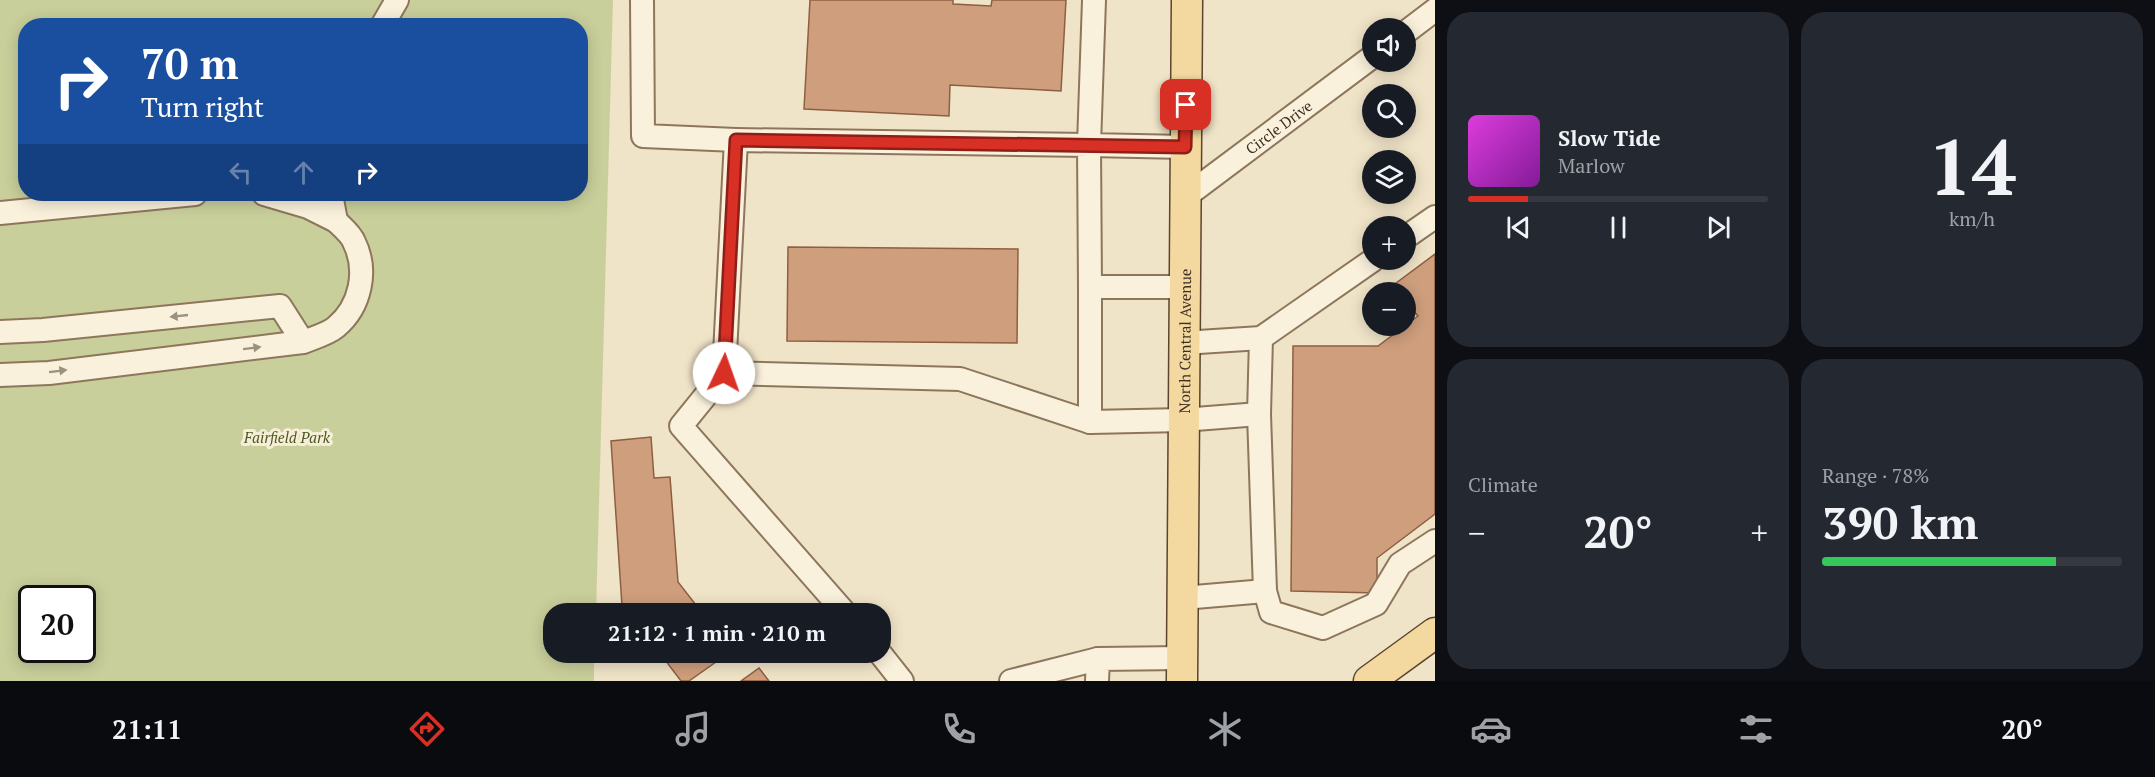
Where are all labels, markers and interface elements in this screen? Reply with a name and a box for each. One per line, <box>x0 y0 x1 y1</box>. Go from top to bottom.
map controls <box>1362 18 1416 336</box>
button: sound <box>1362 18 1416 72</box>
text: 70 m <box>141 35 239 91</box>
icon: right <box>42 42 120 120</box>
pin <box>1160 79 1211 130</box>
button: search <box>1362 84 1416 138</box>
icon: arrive <box>1169 88 1202 121</box>
text: Turn right <box>141 89 264 125</box>
street label: Circle Drive <box>1241 95 1316 158</box>
text: 14 <box>1928 114 2016 217</box>
text: Slow Tide <box>1558 123 1661 152</box>
button: layers <box>1362 150 1416 204</box>
text: Marlow <box>1558 152 1625 179</box>
icon: left <box>224 156 257 189</box>
icon: ahead <box>287 156 320 189</box>
icon: right <box>350 156 383 189</box>
text: km/h <box>1949 205 1995 232</box>
icon: previous <box>1502 211 1535 244</box>
icon: pause <box>1602 211 1635 244</box>
icon: next <box>1702 211 1735 244</box>
button: + <box>1362 216 1416 270</box>
street label: North Central Avenue <box>1174 269 1195 414</box>
button: − <box>1362 282 1416 336</box>
one-way arrow <box>169 311 188 321</box>
position arrow <box>692 341 756 405</box>
one-way arrow <box>243 344 262 353</box>
one-way arrow <box>49 367 68 376</box>
park label: Fairfield Park <box>243 427 331 447</box>
text: Range · 78% <box>1822 462 1929 489</box>
text: Climate <box>1468 471 1538 498</box>
text: 390 km <box>1822 492 1978 552</box>
text: 20° <box>1583 501 1653 561</box>
text: − <box>1468 511 1486 554</box>
text: + <box>1750 511 1768 554</box>
speed limit sign: 20 <box>18 585 96 663</box>
text: 21:12 · 1 min · 210 m <box>608 618 826 647</box>
icon: directions <box>406 708 448 750</box>
icon: music <box>672 708 714 750</box>
icon: phone <box>938 708 980 750</box>
icon: climate <box>1204 708 1246 750</box>
icon: car <box>1470 708 1512 750</box>
icon: filters <box>1735 708 1777 750</box>
text: 21:11 <box>112 711 182 747</box>
text: 20° <box>2001 711 2043 747</box>

